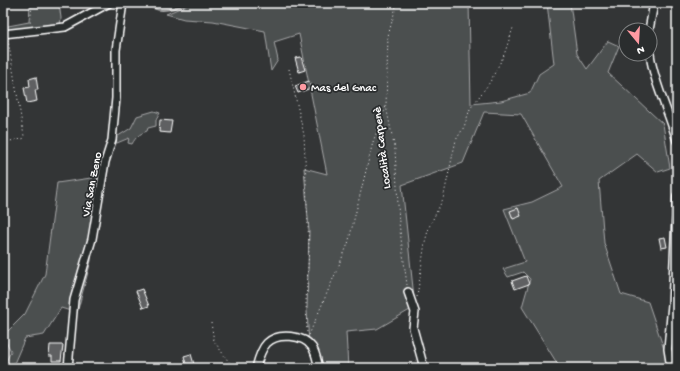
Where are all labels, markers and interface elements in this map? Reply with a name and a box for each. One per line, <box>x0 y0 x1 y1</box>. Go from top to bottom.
north arrow <box>618 22 658 62</box>
text: N <box>635 43 646 56</box>
marker: Mas del Gnac <box>298 82 308 92</box>
place label: Mas del Gnac <box>311 82 377 96</box>
street label: Località Carpenè <box>371 105 395 190</box>
street label: Via San Zeno <box>80 151 106 219</box>

